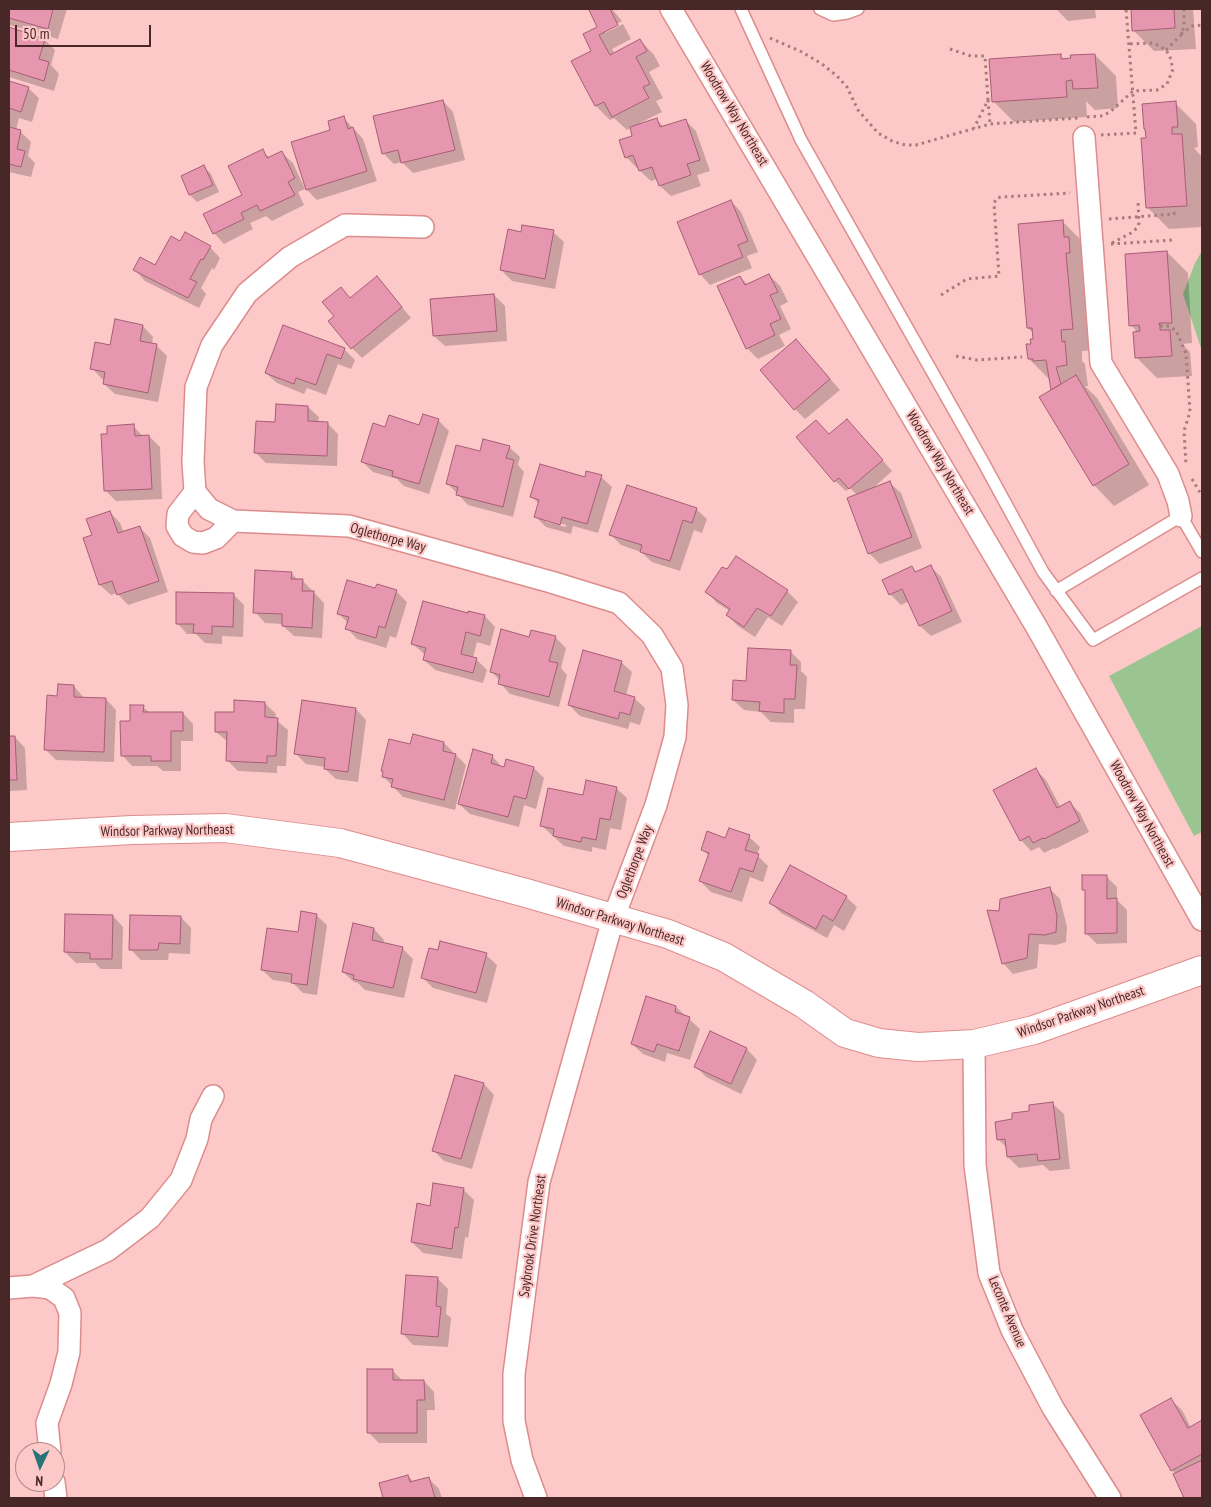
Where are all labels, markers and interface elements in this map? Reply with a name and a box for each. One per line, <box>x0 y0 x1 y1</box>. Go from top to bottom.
scale bar <box>18 15 154 47</box>
text: 50 m <box>23 24 49 43</box>
street label: Woodrow Way Northeast <box>696 59 772 169</box>
street label: Woodrow Way Northeast <box>902 408 978 518</box>
street label: Oglethorpe Way <box>348 520 428 556</box>
street label: Woodrow Way Northeast <box>1106 758 1178 870</box>
street label: Windsor Parkway Northeast <box>100 821 234 841</box>
street label: Oglethorpe Way <box>613 823 657 901</box>
street label: Windsor Parkway Northeast <box>554 895 686 949</box>
street label: Windsor Parkway Northeast <box>1015 982 1147 1042</box>
street label: Saybrook Drive Northeast <box>516 1174 550 1298</box>
street label: Leconte Avenue <box>984 1274 1030 1350</box>
north arrow <box>15 1442 65 1492</box>
text: N <box>35 1472 44 1490</box>

